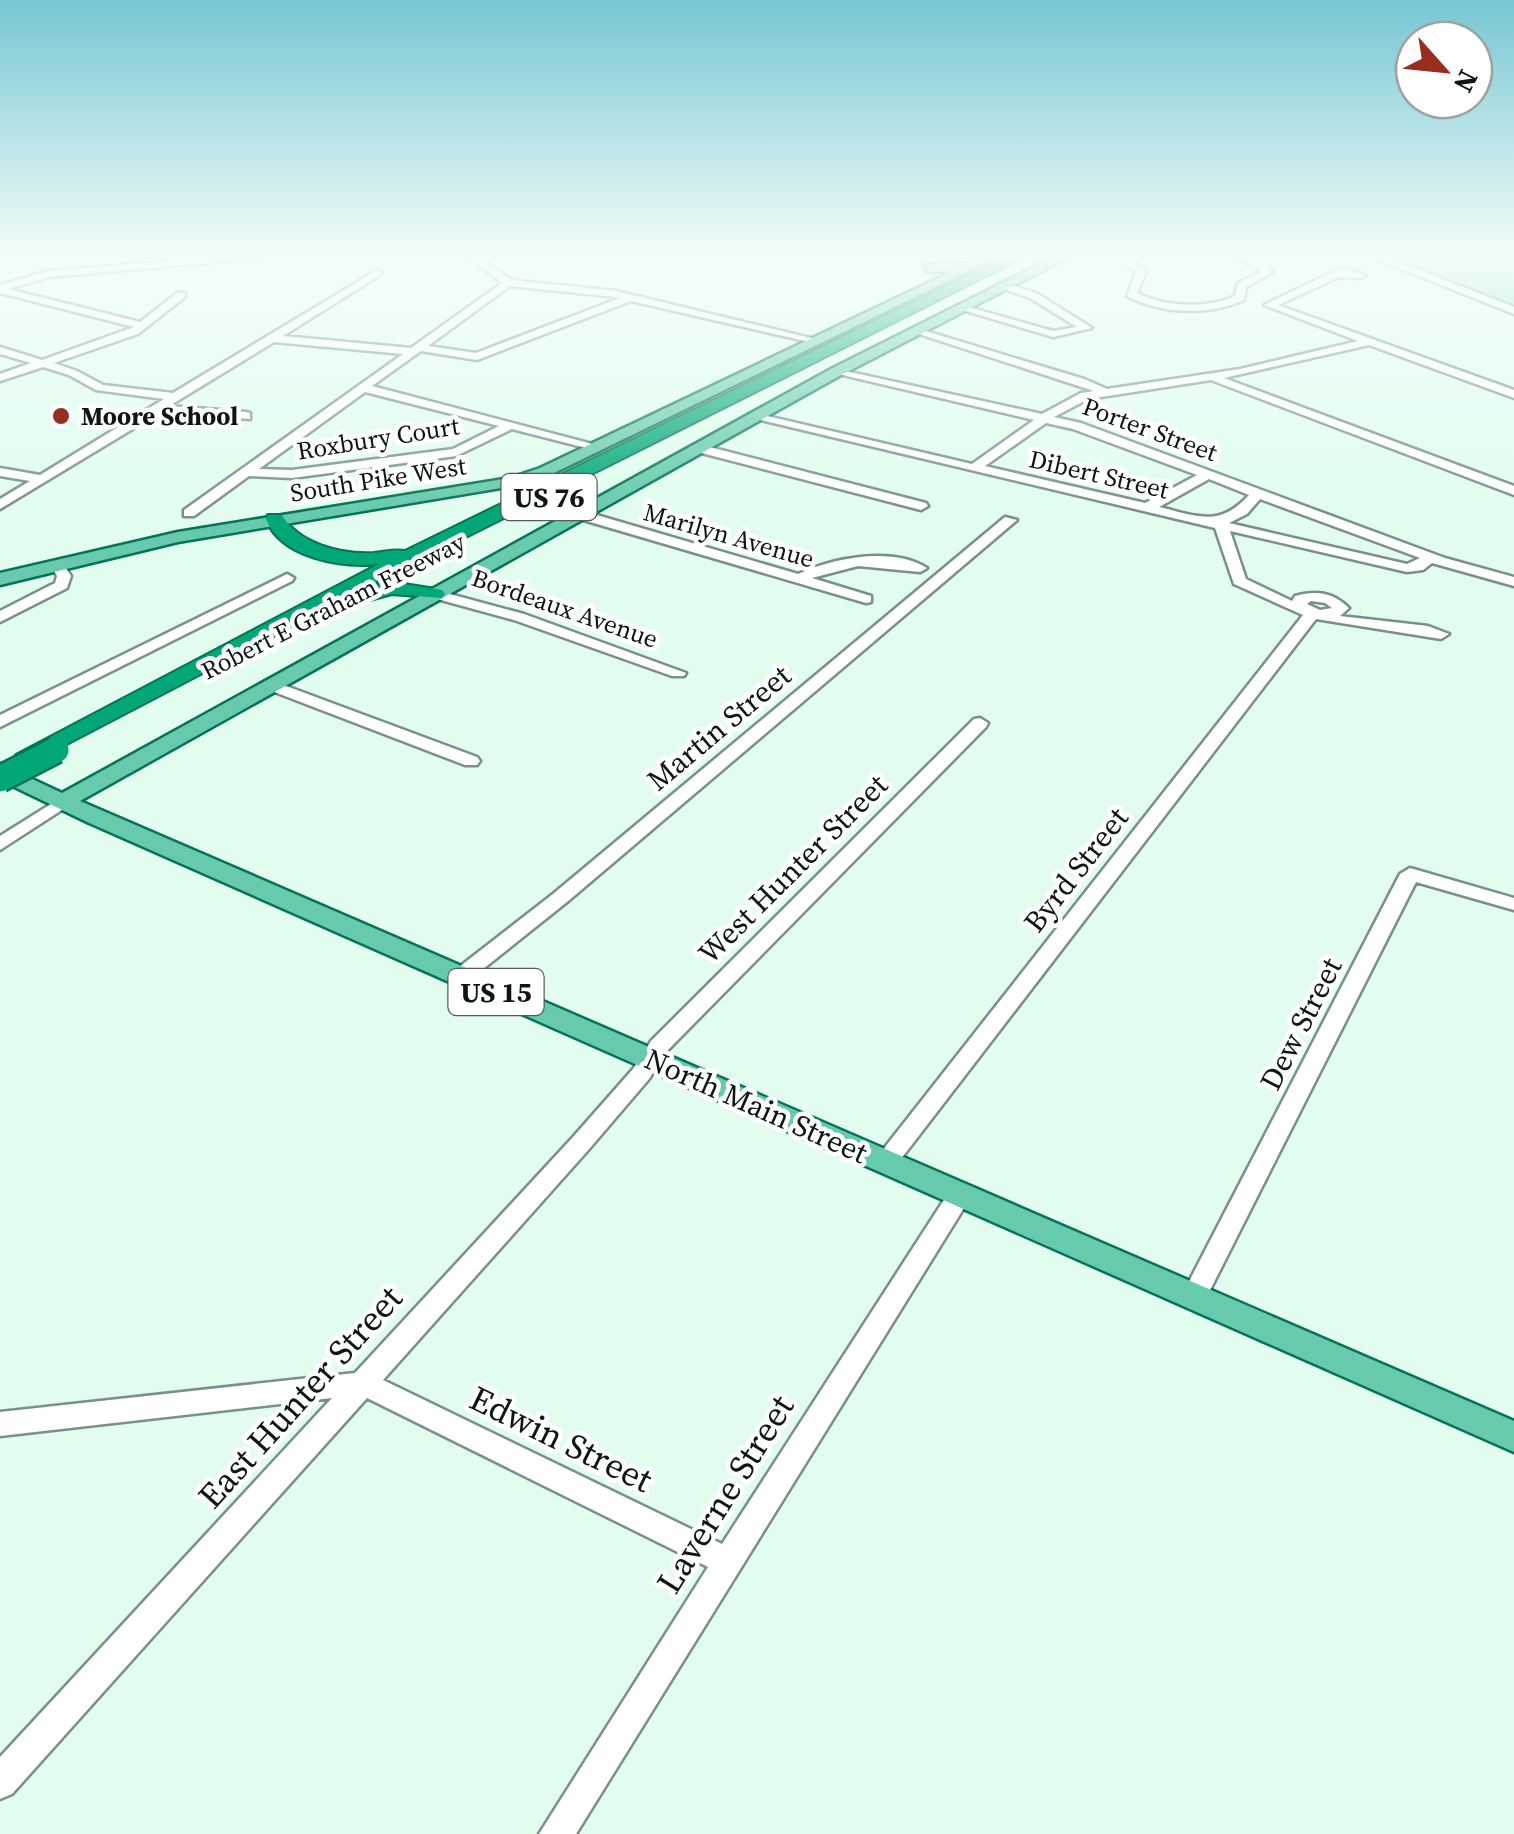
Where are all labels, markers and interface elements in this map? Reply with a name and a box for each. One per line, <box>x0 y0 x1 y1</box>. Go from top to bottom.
north arrow <box>1394 20 1494 120</box>
text: N <box>1445 64 1488 99</box>
street label: Porter Street <box>1078 389 1223 469</box>
place label: Moore School <box>81 399 238 433</box>
marker: Moore School <box>50 405 72 427</box>
street label: Roxbury Court <box>295 408 462 468</box>
street label: Dibert Street <box>1026 441 1173 507</box>
street label: South Pike West <box>288 448 469 510</box>
road number: US 76 <box>502 474 596 520</box>
street label: Marilyn Avenue <box>640 494 818 576</box>
street label: Robert E Graham Freeway <box>195 524 471 687</box>
street label: Bordeaux Avenue <box>467 560 663 656</box>
street label: Martin Street <box>638 655 800 800</box>
street label: West Hunter Street <box>689 765 897 972</box>
street label: Byrd Street <box>1014 799 1137 941</box>
street label: Dew Street <box>1250 950 1352 1097</box>
road number: US 15 <box>448 969 544 1015</box>
street label: North Main Street <box>638 1038 874 1173</box>
street label: East Hunter Street <box>187 1275 413 1519</box>
street label: Edwin Street <box>462 1374 661 1504</box>
street label: Laverne Street <box>645 1385 805 1602</box>

